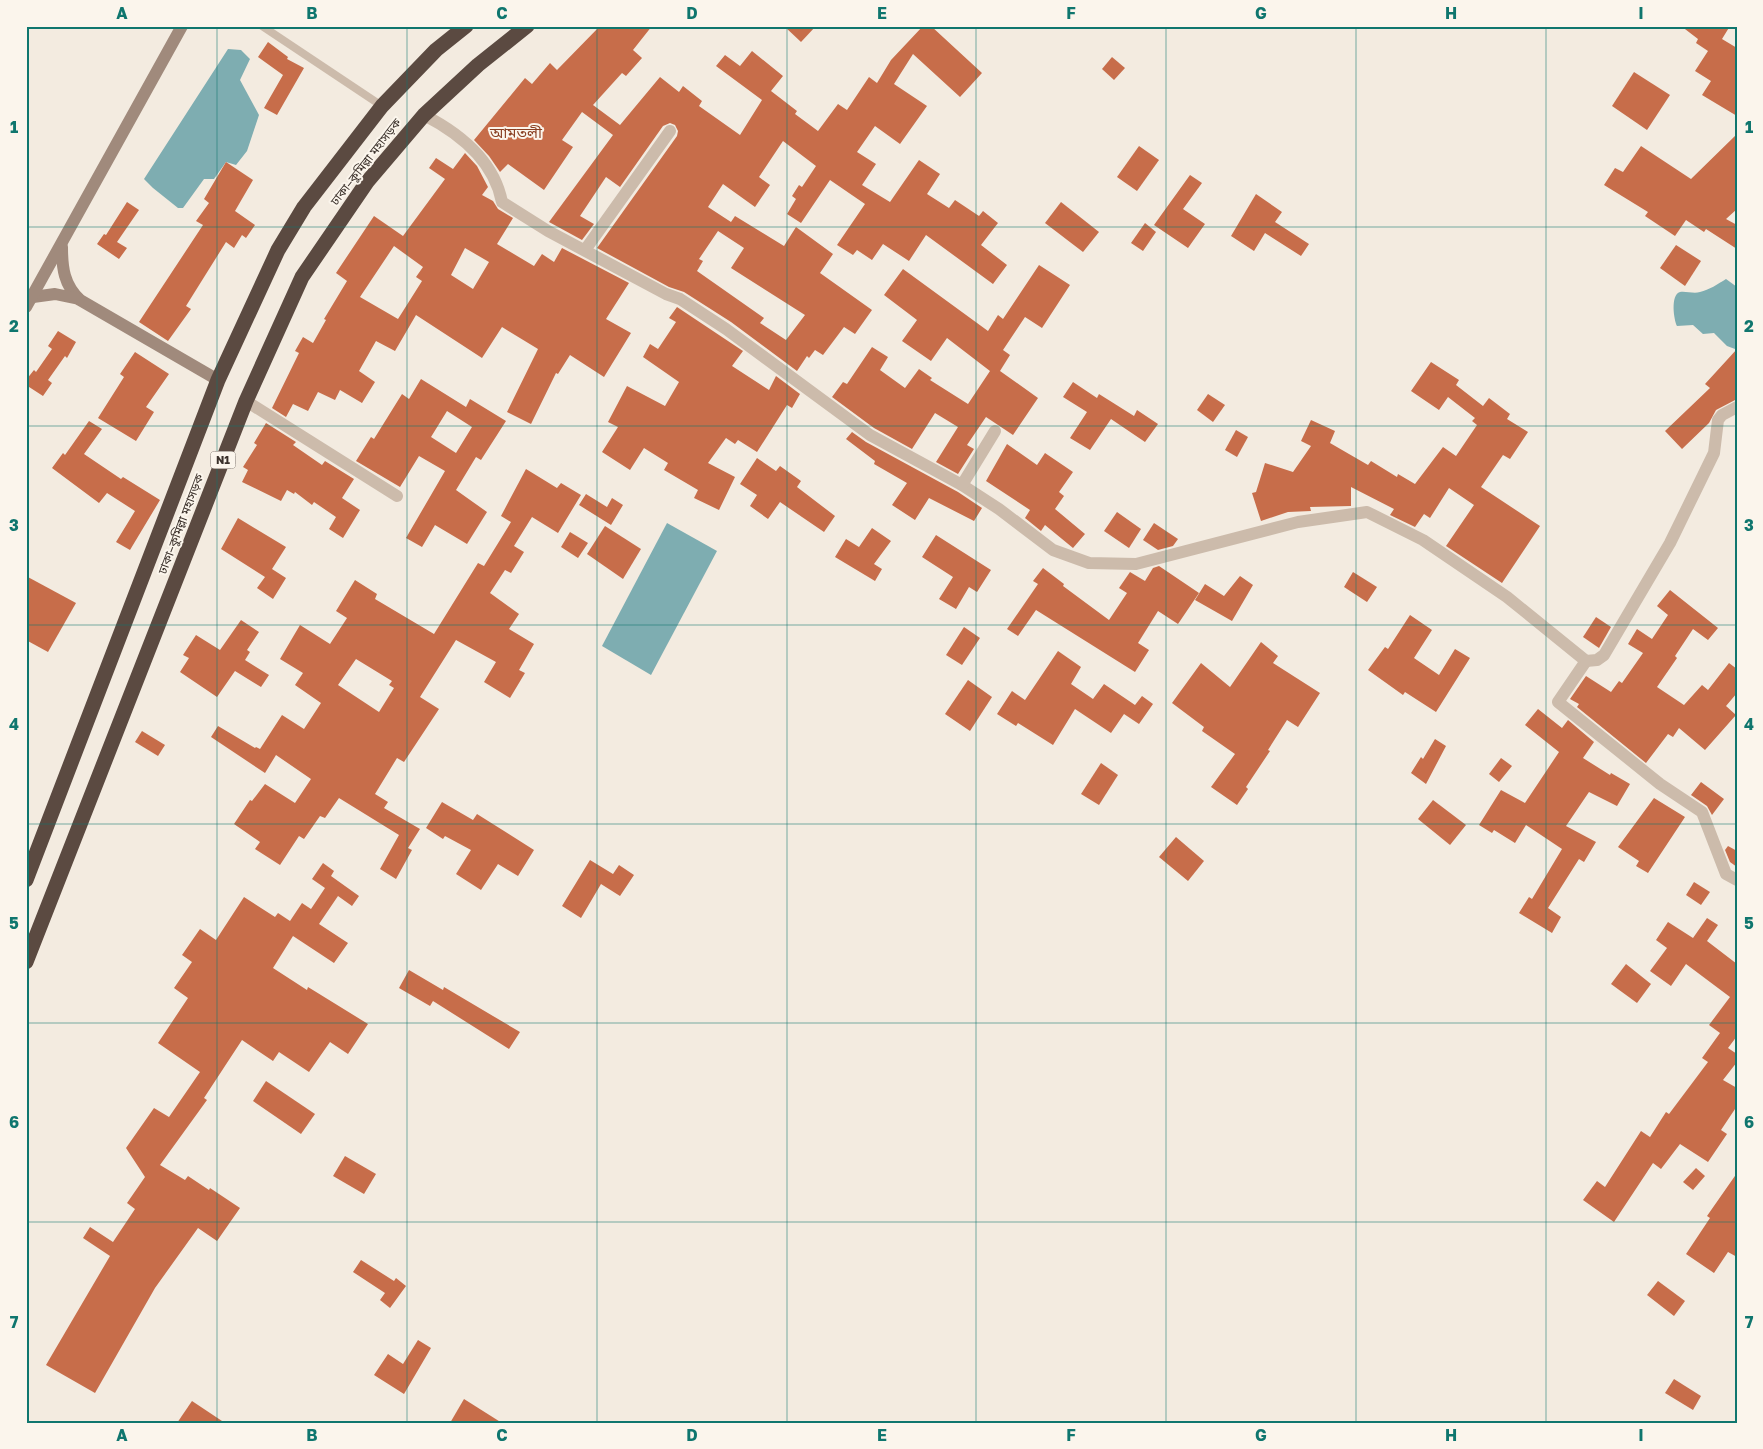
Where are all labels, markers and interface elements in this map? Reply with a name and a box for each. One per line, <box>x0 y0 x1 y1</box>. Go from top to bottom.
text: A <box>116 3 128 23</box>
text: B <box>306 3 318 23</box>
text: C <box>496 3 508 23</box>
text: D <box>686 3 698 23</box>
text: E <box>877 3 887 23</box>
text: F <box>1066 3 1076 23</box>
text: G <box>1255 3 1267 23</box>
text: H <box>1445 3 1457 23</box>
text: I <box>1638 3 1644 23</box>
street label: ঢাকা–কুমিল্লা মহাসড়ক <box>326 115 405 209</box>
text: 1 <box>10 117 18 137</box>
text: 1 <box>1745 117 1753 137</box>
district label: আমতলী <box>489 123 543 141</box>
text: 2 <box>9 316 19 336</box>
text: 2 <box>1744 316 1754 336</box>
road number: N1 <box>210 452 236 468</box>
street label: ঢাকা–কুমিল্লা মহাসড়ক <box>154 471 208 577</box>
text: 3 <box>9 515 19 535</box>
text: 3 <box>1744 515 1754 535</box>
text: 4 <box>9 714 19 734</box>
text: 4 <box>1744 714 1754 734</box>
text: 5 <box>9 913 19 933</box>
text: 5 <box>1744 913 1754 933</box>
text: 6 <box>9 1112 19 1132</box>
text: 6 <box>1744 1112 1754 1132</box>
text: 7 <box>10 1312 19 1332</box>
text: 7 <box>1745 1312 1754 1332</box>
text: A <box>116 1425 128 1445</box>
text: B <box>306 1425 318 1445</box>
text: C <box>496 1425 508 1445</box>
text: D <box>686 1425 698 1445</box>
text: E <box>877 1425 887 1445</box>
text: F <box>1066 1425 1076 1445</box>
text: G <box>1255 1425 1267 1445</box>
text: H <box>1445 1425 1457 1445</box>
text: I <box>1638 1425 1644 1445</box>

